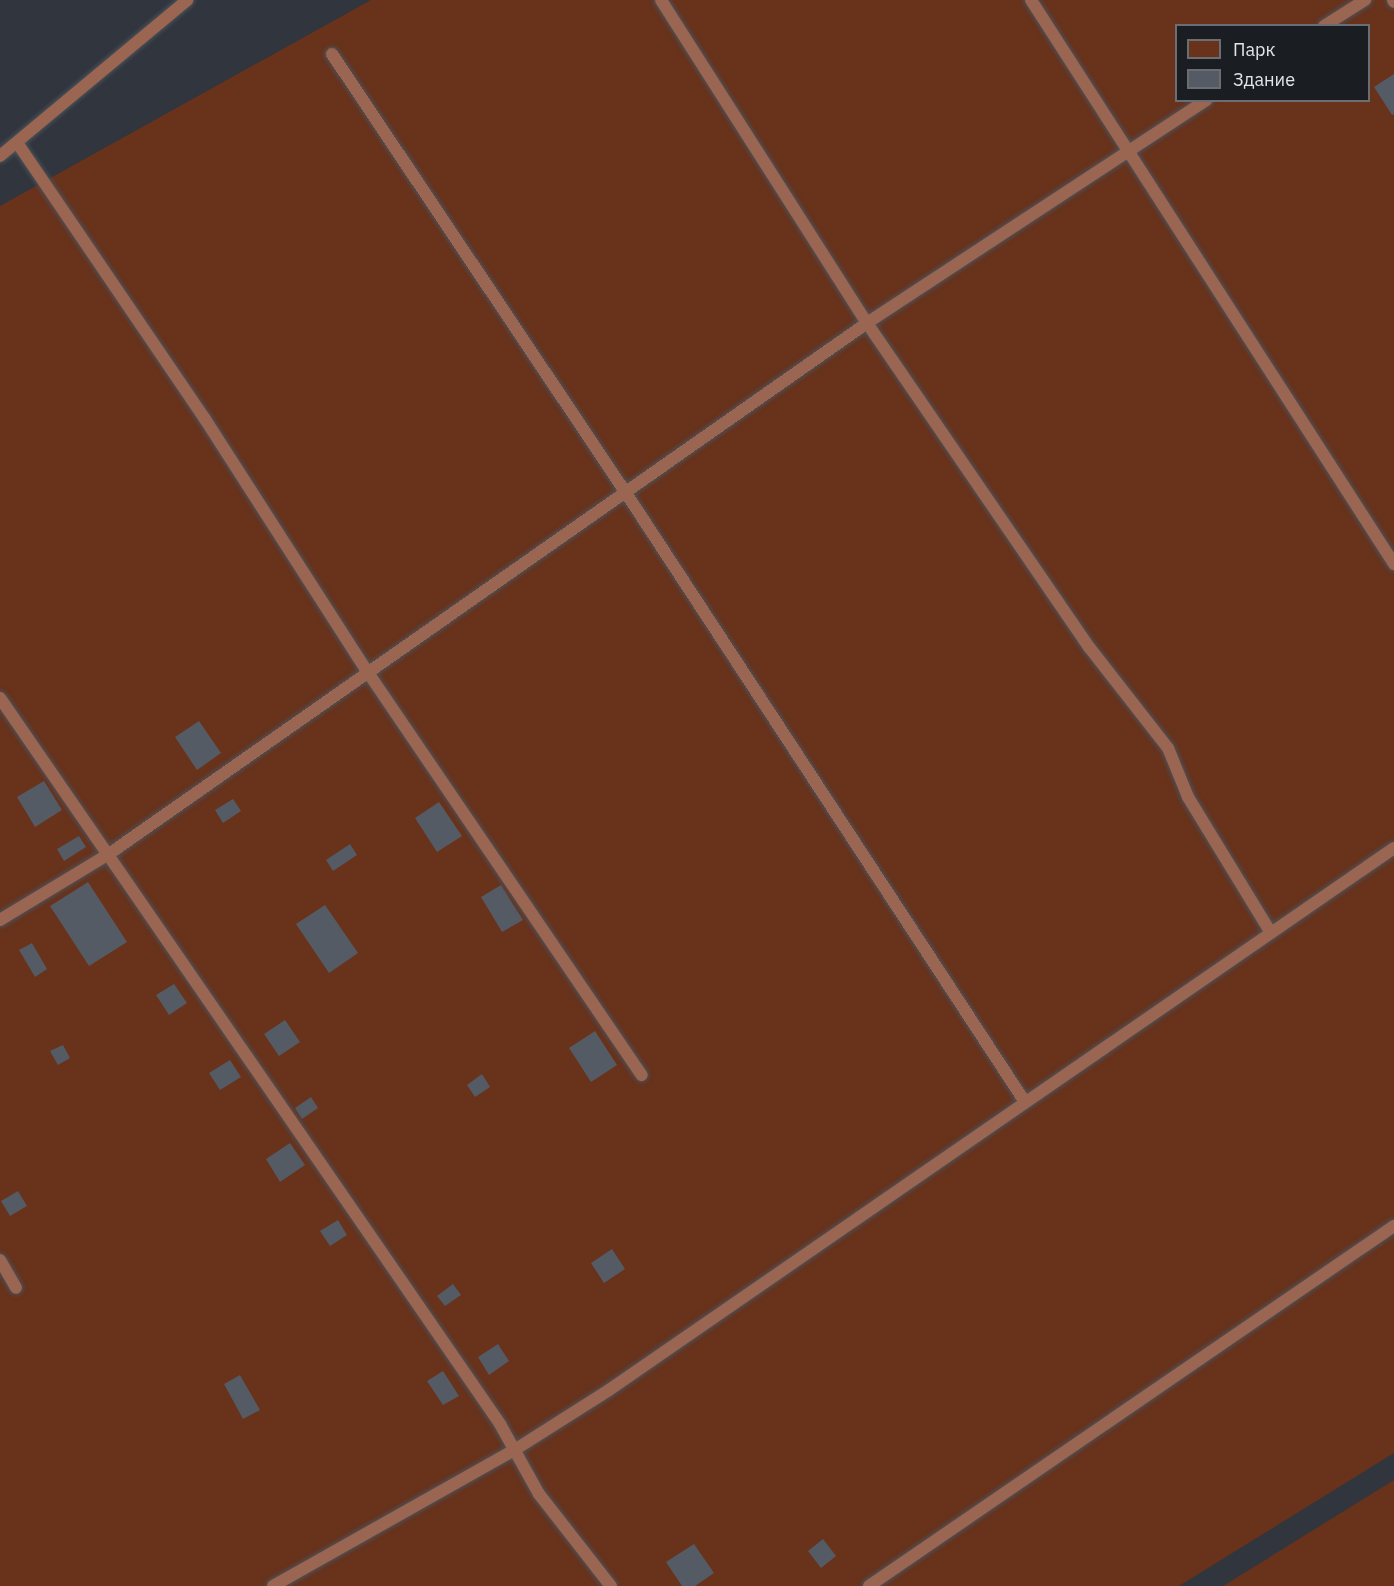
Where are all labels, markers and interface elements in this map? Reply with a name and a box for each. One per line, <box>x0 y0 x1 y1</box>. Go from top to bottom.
legend <box>1175 24 1370 102</box>
text: Парк <box>1233 38 1275 61</box>
text: Здание <box>1233 68 1295 91</box>

